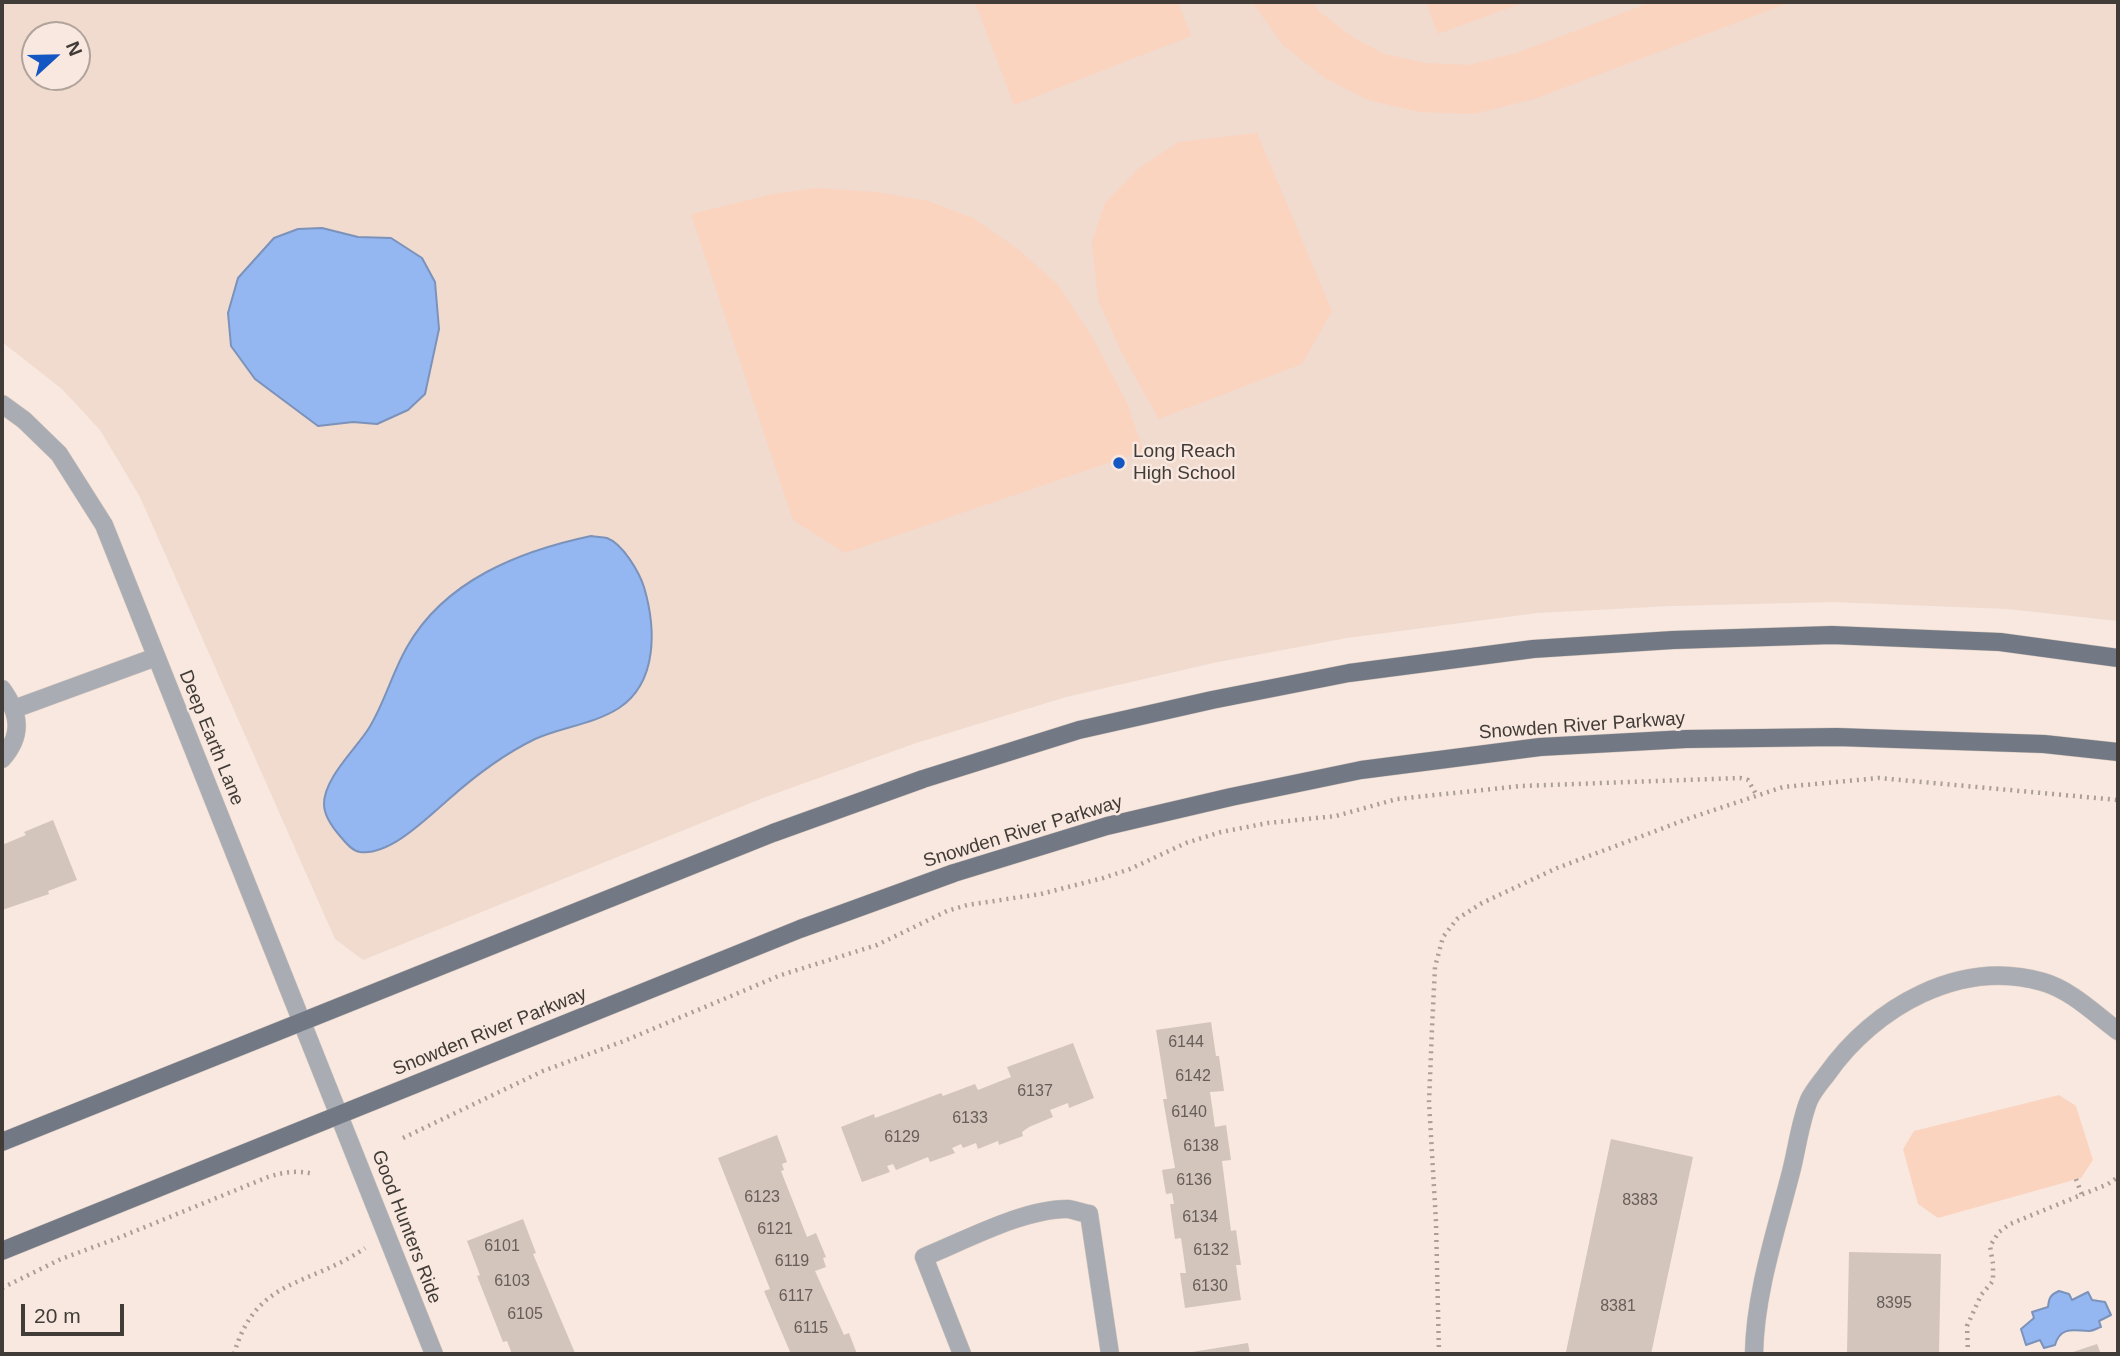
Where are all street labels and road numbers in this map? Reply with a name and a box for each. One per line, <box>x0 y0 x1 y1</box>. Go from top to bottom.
street label: Deep Earth Lane <box>174 667 248 809</box>
street label: Snowden River Parkway <box>1478 707 1686 745</box>
street label: Snowden River Parkway <box>921 791 1125 873</box>
street label: Snowden River Parkway <box>390 983 590 1081</box>
street label: Good Hunters Ride <box>366 1147 446 1307</box>

